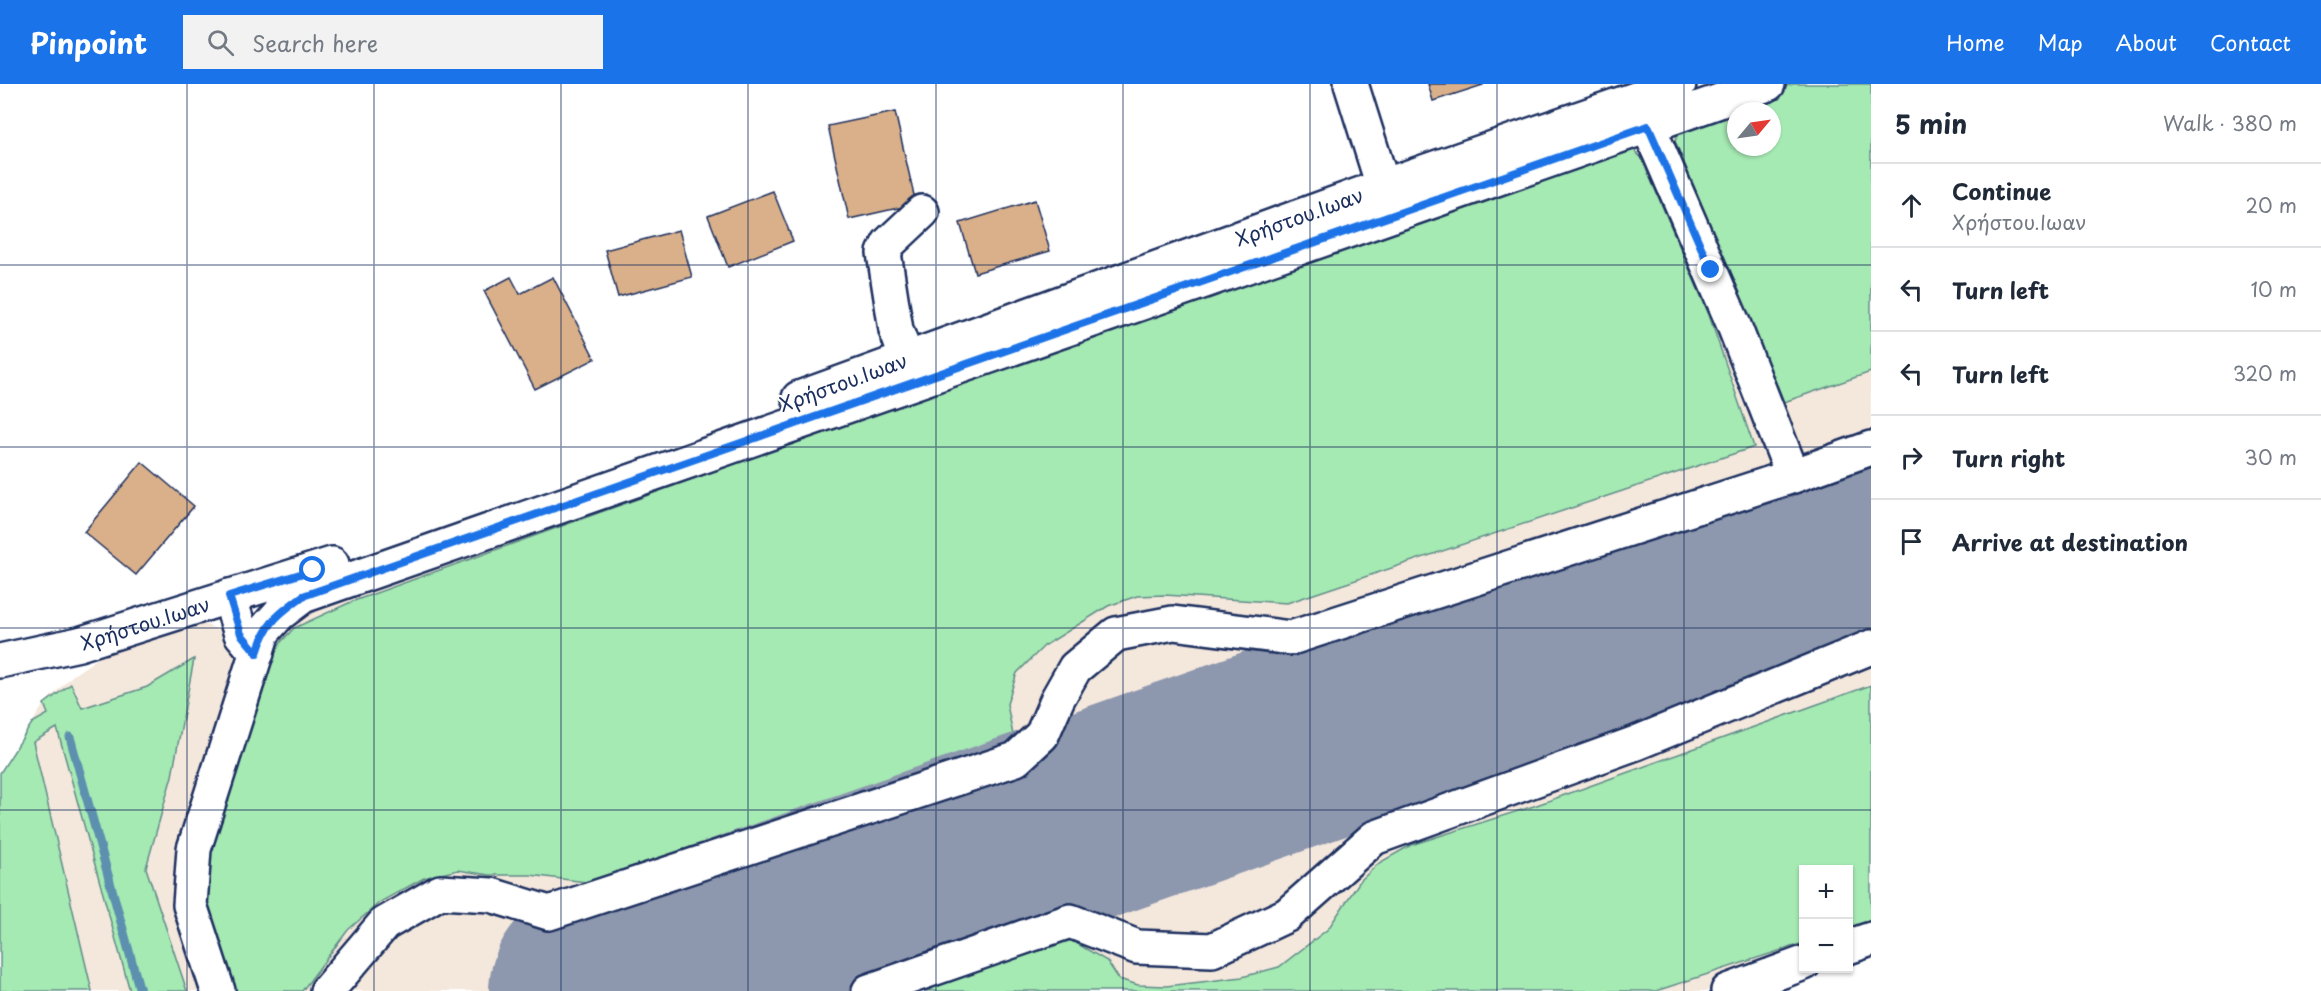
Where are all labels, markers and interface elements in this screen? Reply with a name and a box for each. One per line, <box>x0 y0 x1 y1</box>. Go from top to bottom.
search box <box>183 15 603 69</box>
text: Pinpoint <box>30 21 147 64</box>
icon: search <box>204 26 237 59</box>
text: Search here <box>252 26 378 59</box>
text: Home <box>1946 26 2005 58</box>
text: Map <box>2038 26 2083 58</box>
text: About <box>2116 26 2177 58</box>
text: Contact <box>2210 26 2291 58</box>
north arrow <box>1727 102 1781 156</box>
text: 5 min <box>1895 104 1967 143</box>
text: Walk · 380 m <box>2163 108 2297 138</box>
text: Continue <box>1952 174 2051 207</box>
street label: Χρήστου.Ιωαν <box>1231 179 1367 254</box>
icon: ahead <box>1895 189 1928 222</box>
text: 20 m <box>2245 190 2297 220</box>
text: Χρήστου.Ιωαν <box>1952 207 2087 237</box>
route end <box>1697 256 1723 282</box>
icon: left <box>1895 273 1928 306</box>
text: Turn left <box>1952 273 2049 306</box>
text: 10 m <box>2250 274 2297 304</box>
street label: Χρήστου.Ιωαν <box>775 345 911 419</box>
icon: left <box>1895 357 1928 390</box>
text: Turn left <box>1952 357 2049 390</box>
text: 320 m <box>2233 358 2297 388</box>
icon: right <box>1895 441 1928 474</box>
text: Turn right <box>1952 441 2065 474</box>
text: 30 m <box>2244 442 2297 472</box>
icon: arrive <box>1895 525 1928 558</box>
text: Arrive at destination <box>1952 525 2188 558</box>
route start <box>299 556 325 582</box>
street label: Χρήστου.Ιωαν <box>76 589 214 658</box>
map controls <box>1799 865 1853 973</box>
button: + <box>1799 865 1853 919</box>
button: − <box>1799 919 1853 973</box>

